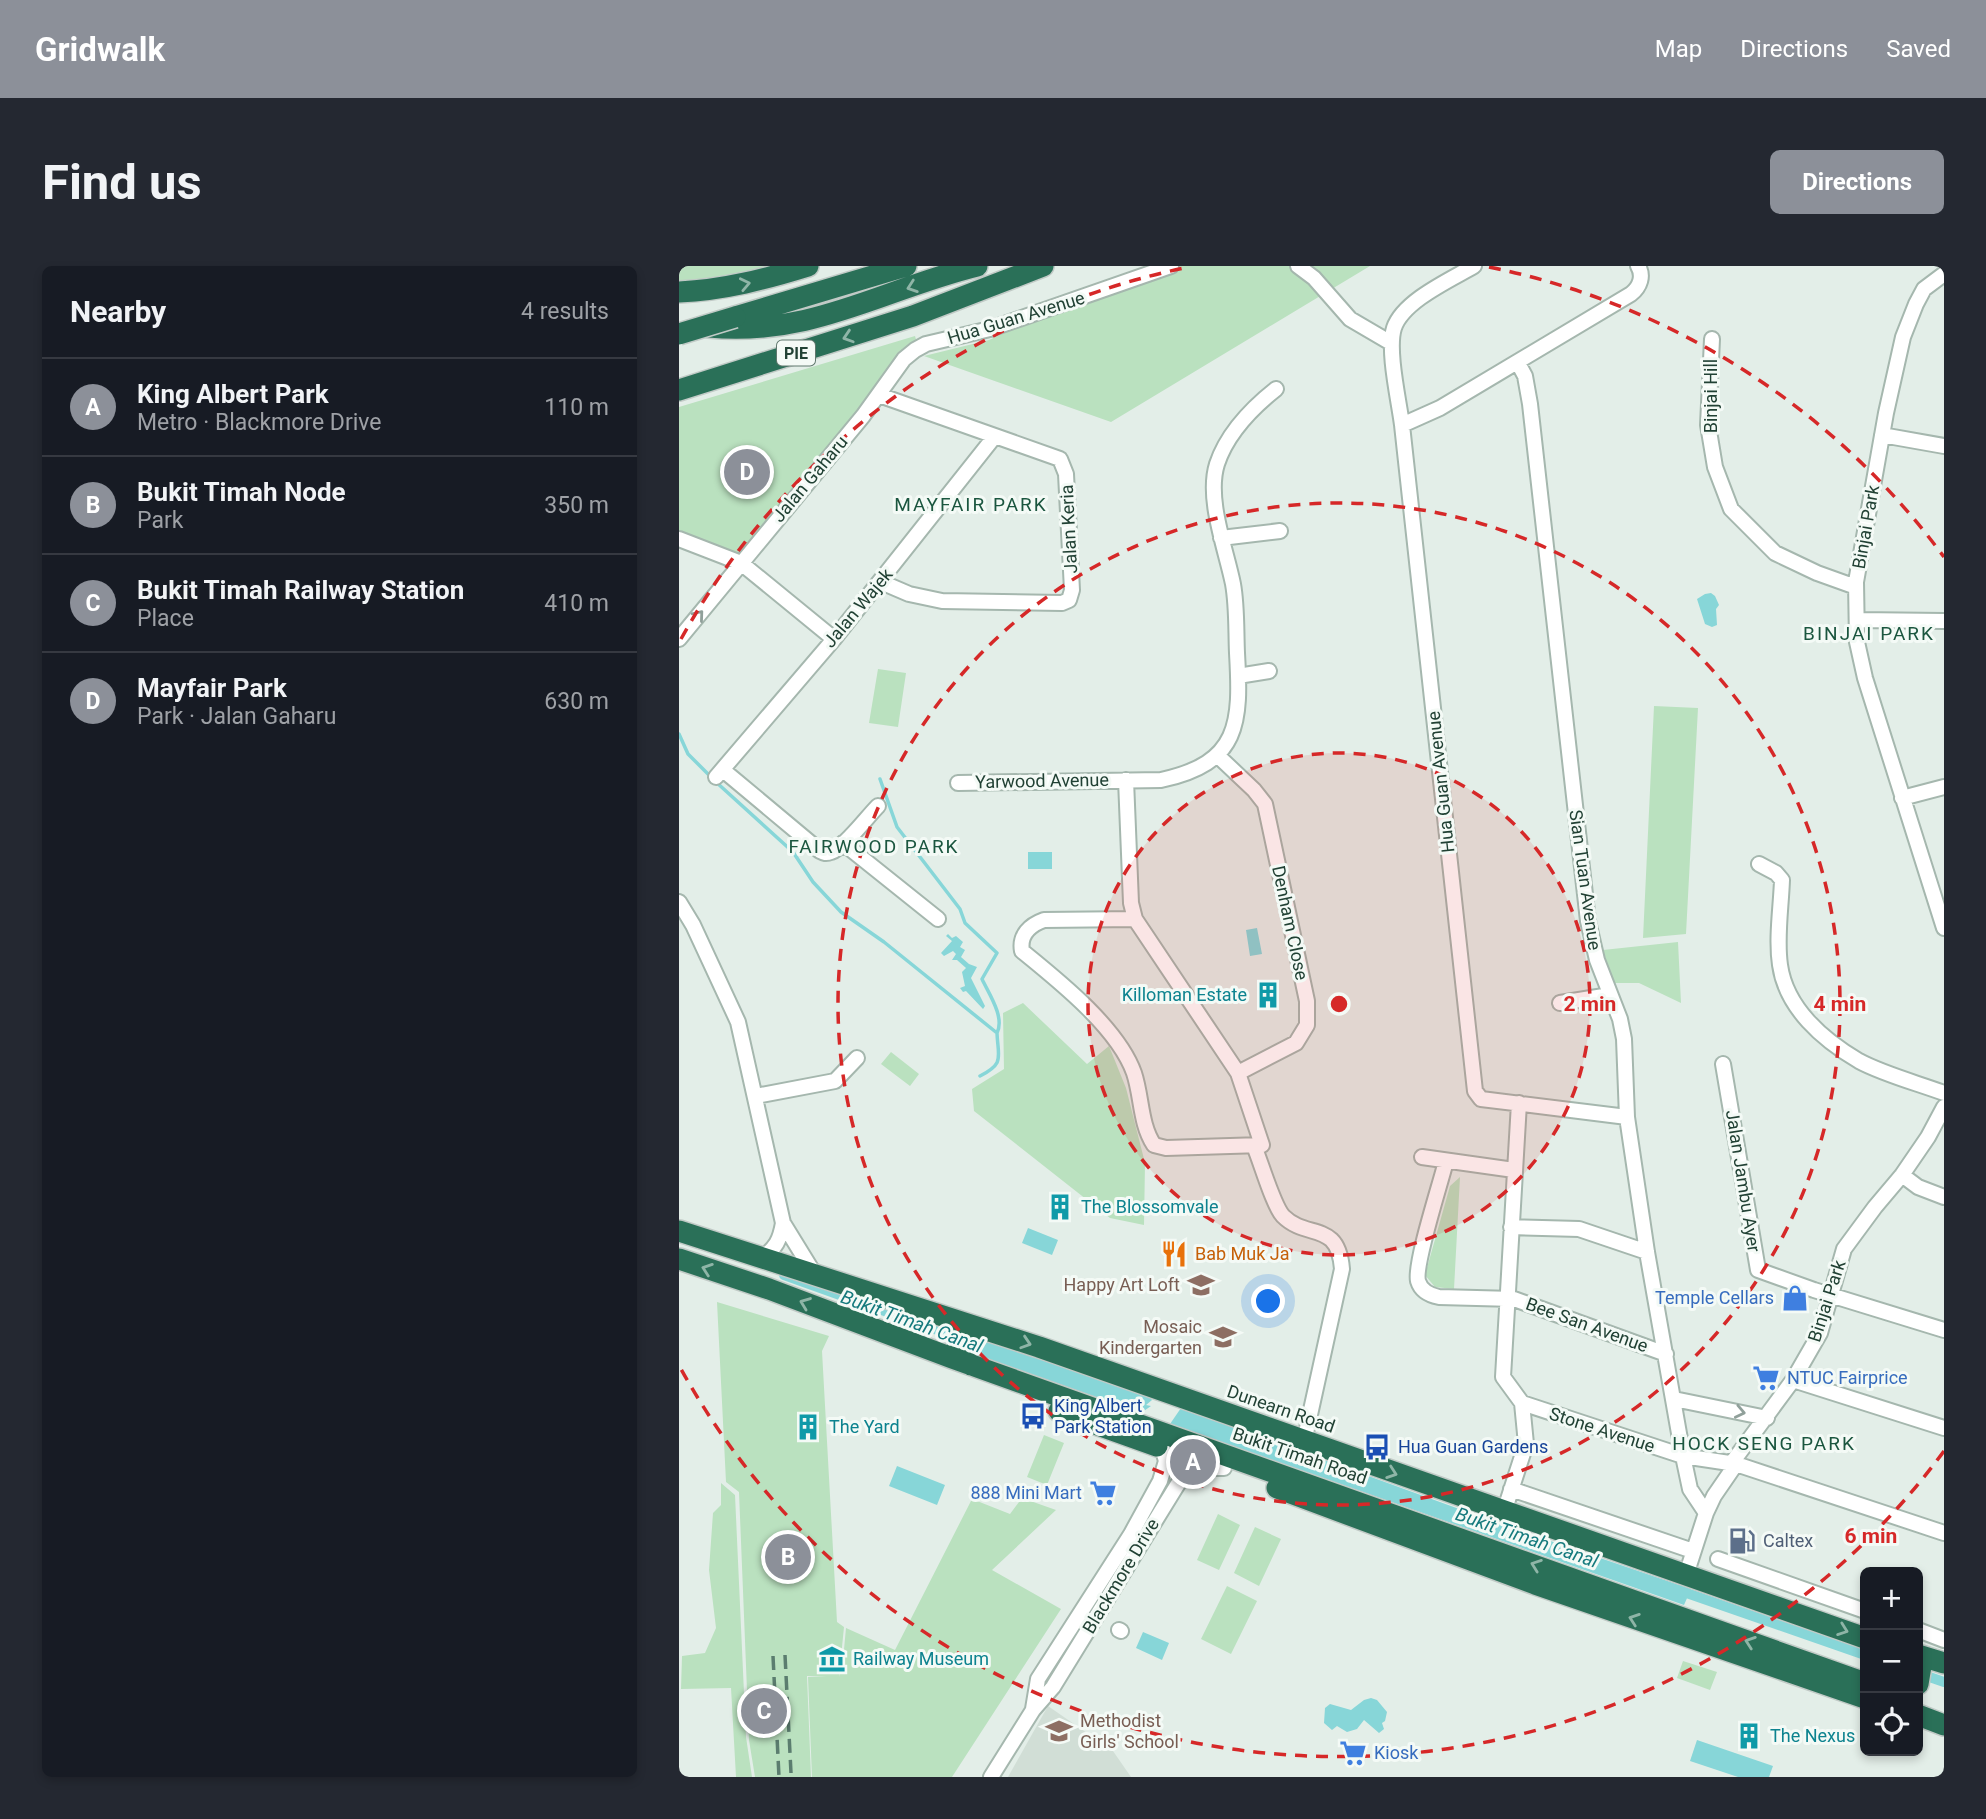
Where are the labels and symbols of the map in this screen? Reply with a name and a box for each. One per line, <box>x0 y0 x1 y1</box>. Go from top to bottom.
one-way arrow <box>739 277 751 292</box>
one-way arrow <box>906 279 919 293</box>
street label: Hua Guan Avenue <box>945 287 1087 348</box>
one-way arrow <box>842 328 854 343</box>
road number: PIE <box>777 340 815 366</box>
street label: Binjai Hill <box>1700 359 1721 433</box>
street label: Jalan Gaharu <box>767 431 852 526</box>
pin: D <box>724 446 770 498</box>
street label: Binjai Park <box>1848 483 1883 570</box>
street label: Jalan Keria <box>1056 484 1081 574</box>
district label: MAYFAIR PARK <box>894 493 1048 516</box>
street label: Jalan Wajek <box>818 563 897 651</box>
one-way arrow <box>691 611 703 624</box>
district label: BINJAI PARK <box>1803 622 1935 645</box>
street label: Hua Guan Avenue <box>1423 710 1458 854</box>
street label: Yarwood Avenue <box>975 769 1109 792</box>
street label: Sian Tuan Avenue <box>1565 808 1606 952</box>
district label: FAIRWOOD PARK <box>788 835 960 858</box>
street label: Denham Close <box>1268 864 1313 982</box>
building icon: Killoman Estate <box>1253 980 1283 1010</box>
place label: Killoman Estate <box>1122 984 1247 1005</box>
centre of rings <box>1327 992 1351 1016</box>
text: 2 min <box>1564 992 1616 1016</box>
text: 4 min <box>1814 992 1866 1016</box>
street label: Jalan Jambu Ayer <box>1722 1108 1765 1254</box>
building icon: The Blossomvale <box>1045 1192 1075 1222</box>
place label: The Blossomvale <box>1081 1196 1218 1217</box>
restaurant icon: Bab Muk Ja <box>1159 1239 1189 1269</box>
place label: Bab Muk Ja <box>1195 1243 1290 1264</box>
street label: Binjai Park <box>1803 1256 1850 1344</box>
one-way arrow <box>702 1263 714 1277</box>
school or university icon: Happy Art Loft <box>1186 1270 1216 1300</box>
place label: Happy Art Loft <box>1064 1274 1180 1295</box>
shop icon: Temple Cellars <box>1780 1283 1810 1313</box>
your location <box>1251 1284 1285 1318</box>
water label: Bukit Timah Canal <box>838 1285 986 1358</box>
place label: Temple Cellars <box>1655 1287 1774 1308</box>
street label: Bee San Avenue <box>1523 1293 1651 1356</box>
one-way arrow <box>799 1297 811 1311</box>
place label: Mosaic Kindergarten <box>1099 1316 1202 1358</box>
school or university icon: Mosaic Kindergarten <box>1208 1322 1238 1352</box>
one-way arrow <box>1020 1335 1032 1349</box>
supermarket icon: NTUC Fairprice <box>1751 1363 1781 1393</box>
place label: NTUC Fairprice <box>1787 1367 1908 1388</box>
street label: Dunearn Road <box>1224 1380 1338 1437</box>
place label: King Albert Park Station <box>1054 1395 1152 1437</box>
bus stop icon: King Albert Park Station <box>1018 1401 1048 1431</box>
street label: Stone Avenue <box>1547 1403 1657 1456</box>
one-way arrow <box>1734 1403 1746 1418</box>
building icon: The Yard <box>793 1412 823 1442</box>
place label: The Yard <box>829 1416 900 1437</box>
street label: Bukit Timah Road <box>1230 1423 1370 1488</box>
bus stop icon: Hua Guan Gardens <box>1362 1432 1392 1462</box>
district label: HOCK SENG PARK <box>1672 1432 1856 1455</box>
pin: A <box>1170 1436 1216 1488</box>
place label: Hua Guan Gardens <box>1398 1436 1548 1457</box>
one-way arrow <box>1385 1465 1397 1479</box>
supermarket icon: 888 Mini Mart <box>1088 1478 1118 1508</box>
place label: 888 Mini Mart <box>970 1482 1082 1503</box>
water label: Bukit Timah Canal <box>1453 1502 1601 1573</box>
street label: Blackmore Drive <box>1078 1514 1163 1637</box>
text: 6 min <box>1845 1524 1897 1548</box>
fuel station icon: Caltex <box>1727 1526 1757 1556</box>
place label: Caltex <box>1763 1530 1813 1551</box>
pin: B <box>765 1531 811 1583</box>
one-way arrow <box>1530 1559 1543 1573</box>
one-way arrow <box>1629 1613 1641 1627</box>
one-way arrow <box>1837 1622 1849 1636</box>
one-way arrow <box>1745 1636 1757 1650</box>
museum icon: Railway Museum <box>817 1644 847 1674</box>
place label: Railway Museum <box>853 1648 989 1669</box>
pin: C <box>741 1685 787 1737</box>
place label: Methodist Girls' School <box>1080 1710 1179 1752</box>
school or university icon: Methodist Girls' School <box>1044 1716 1074 1746</box>
building icon: The Nexus <box>1734 1721 1764 1751</box>
place label: The Nexus <box>1770 1725 1855 1746</box>
supermarket icon: Kiosk <box>1338 1738 1368 1768</box>
place label: Kiosk <box>1374 1742 1419 1763</box>

